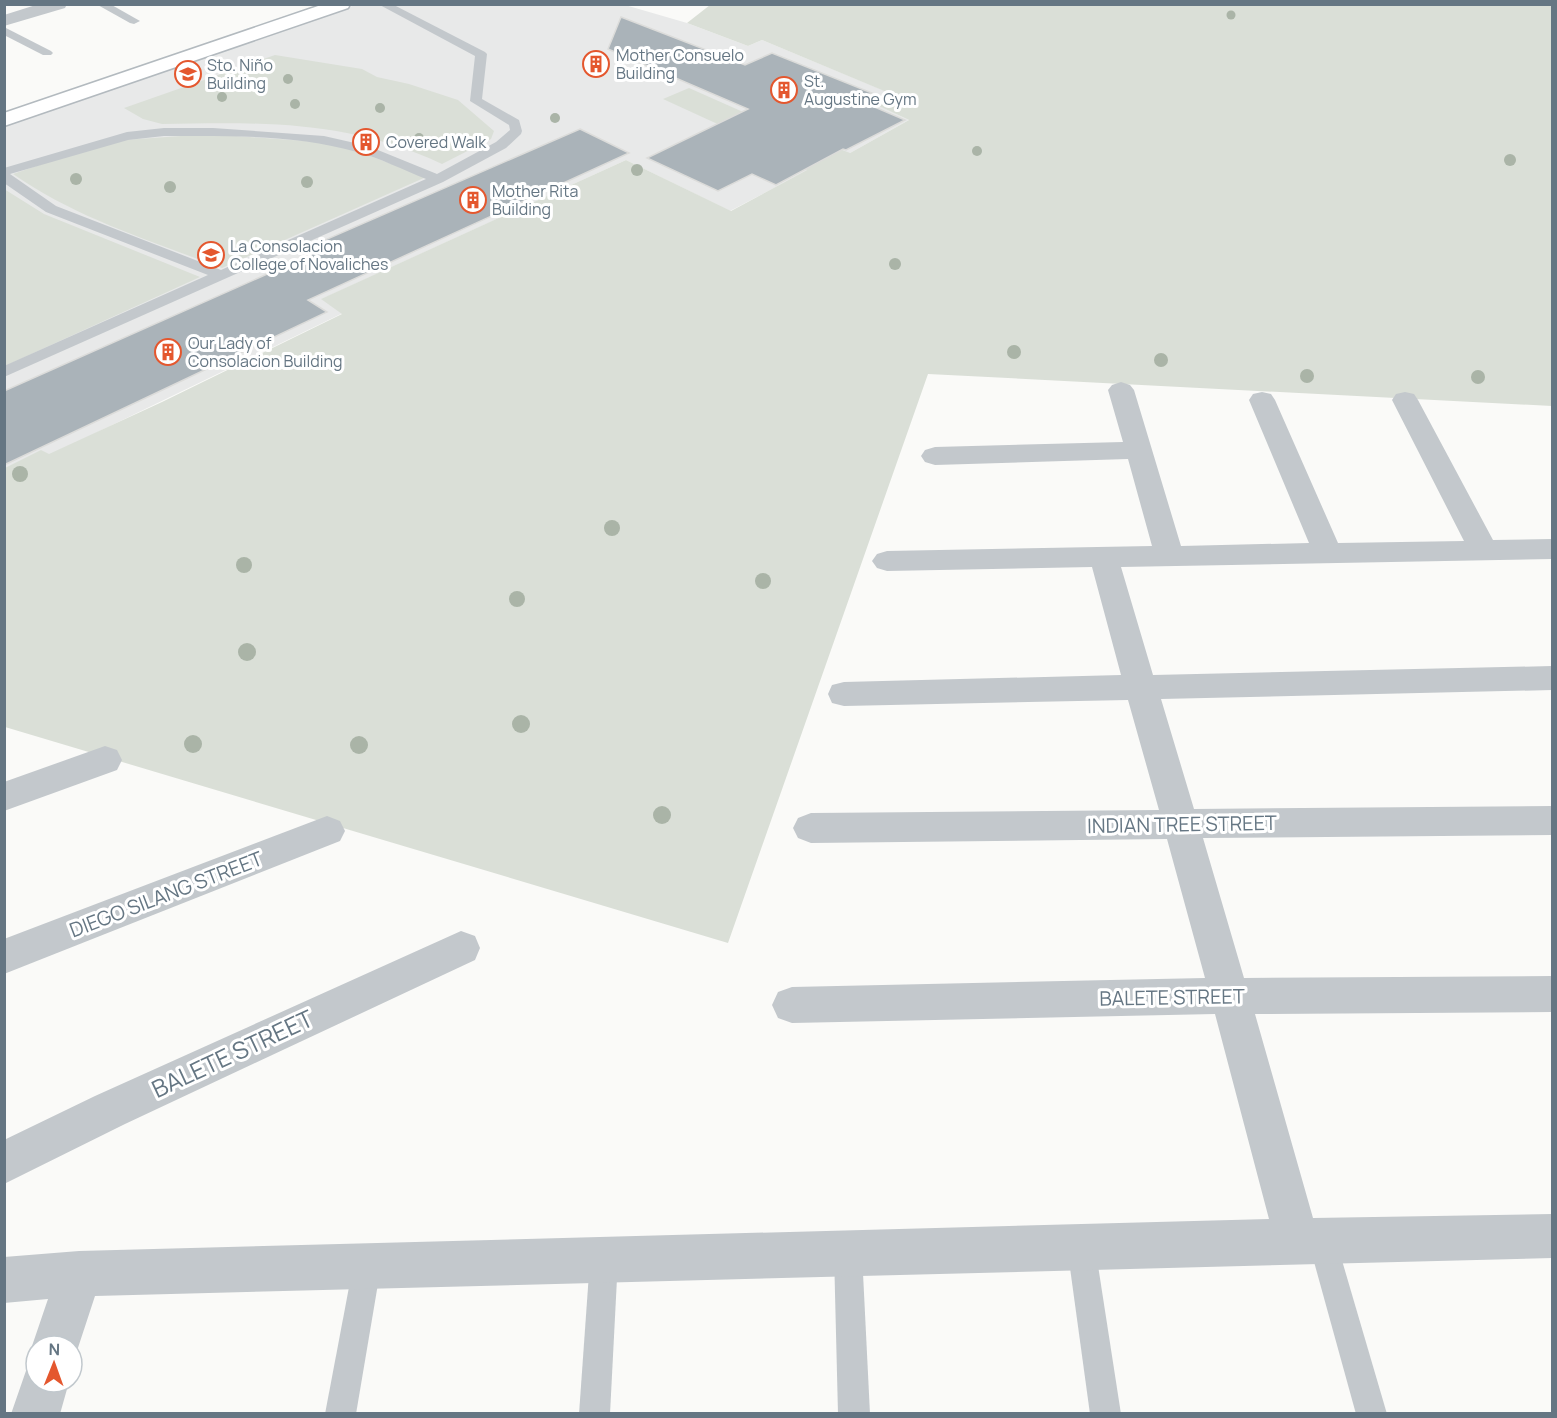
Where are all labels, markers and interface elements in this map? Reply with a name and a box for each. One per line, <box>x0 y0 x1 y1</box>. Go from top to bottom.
place label: Mother Consuelo Building <box>616 44 744 84</box>
building icon: Mother Consuelo Building <box>581 49 611 79</box>
place label: Sto. Niño Building <box>207 54 273 94</box>
school or university icon: Sto. Niño Building <box>173 59 203 89</box>
place label: St. Augustine Gym <box>804 70 916 110</box>
building icon: St. Augustine Gym <box>769 75 799 105</box>
building icon: Covered Walk <box>351 127 381 157</box>
place label: Covered Walk <box>386 131 487 153</box>
place label: Mother Rita Building <box>492 180 578 220</box>
building icon: Mother Rita Building <box>458 185 488 215</box>
place label: La Consolacion College of Novaliches <box>230 235 388 275</box>
school or university icon: La Consolacion College of Novaliches <box>196 240 226 270</box>
place label: Our Lady of Consolacion Building <box>188 332 342 372</box>
building icon: Our Lady of Consolacion Building <box>153 337 183 367</box>
street label: INDIAN TREE STREET <box>1087 809 1277 839</box>
street label: DIEGO SILANG STREET <box>66 845 266 943</box>
street label: BALETE STREET <box>1099 982 1245 1012</box>
street label: BALETE STREET <box>146 1001 319 1105</box>
north arrow <box>24 1334 84 1394</box>
text: N <box>48 1338 60 1360</box>

